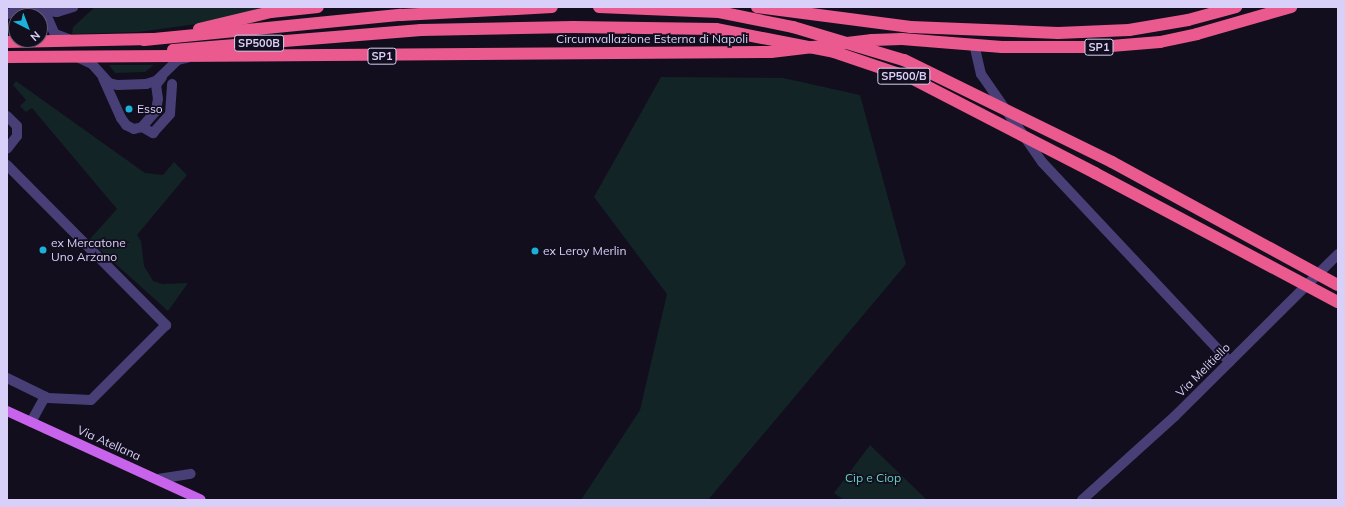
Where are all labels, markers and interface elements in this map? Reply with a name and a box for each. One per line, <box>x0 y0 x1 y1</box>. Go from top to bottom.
north arrow <box>8 8 48 48</box>
text: N <box>28 28 43 44</box>
street label: Circumvallazione Esterna di Napoli <box>556 32 748 46</box>
road number: SP500B <box>234 34 284 52</box>
road number: SP1 <box>1084 38 1114 56</box>
road number: SP1 <box>367 47 397 65</box>
road number: SP500/B <box>877 67 931 85</box>
place label: Esso <box>137 102 163 116</box>
marker: Esso <box>124 104 134 114</box>
place label: ex Mercatone Uno Arzano <box>51 236 126 264</box>
place label: ex Leroy Merlin <box>543 244 627 258</box>
marker: ex Mercatone Uno Arzano <box>38 245 48 255</box>
marker: ex Leroy Merlin <box>530 246 540 256</box>
street label: Via Melitiello <box>1173 340 1233 400</box>
street label: Via Atellana <box>75 423 143 463</box>
park label: Cip e Ciop <box>845 471 901 485</box>

